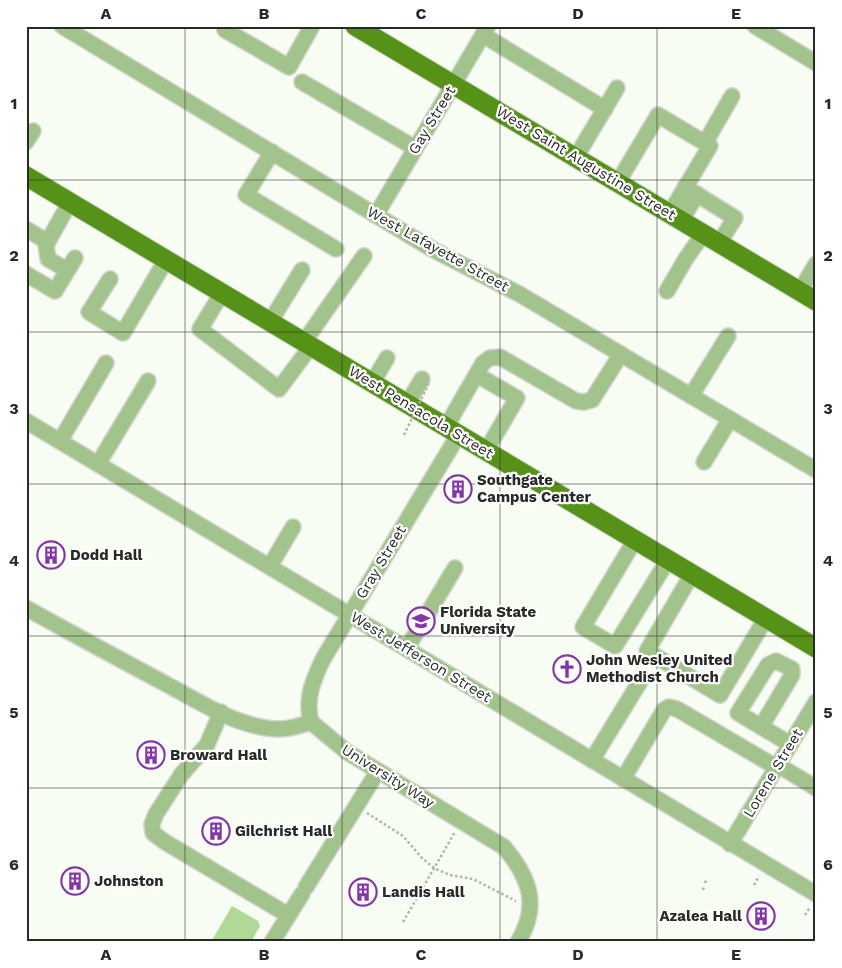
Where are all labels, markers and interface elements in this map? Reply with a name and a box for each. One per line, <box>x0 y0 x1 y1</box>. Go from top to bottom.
text: A <box>101 4 112 23</box>
text: B <box>259 4 270 23</box>
text: C <box>416 4 427 23</box>
text: D <box>572 4 584 23</box>
text: E <box>731 4 741 23</box>
street label: Gay Street <box>405 82 460 157</box>
text: 1 <box>11 94 17 113</box>
text: 1 <box>825 94 831 113</box>
street label: West Saint Augustine Street <box>493 102 680 224</box>
street label: West Lafayette Street <box>364 202 513 296</box>
text: 2 <box>9 246 19 265</box>
text: 2 <box>823 246 833 265</box>
street label: West Pensacola Street <box>345 362 497 463</box>
text: 3 <box>9 399 19 418</box>
text: 3 <box>823 399 833 418</box>
place label: Southgate Campus Center <box>477 471 591 506</box>
building icon: Southgate Campus Center <box>443 474 473 504</box>
street label: Gray Street <box>352 521 410 602</box>
building icon: Dodd Hall <box>36 540 66 570</box>
place label: Dodd Hall <box>70 546 143 564</box>
text: 4 <box>9 551 19 570</box>
text: 4 <box>823 551 833 570</box>
place label: Florida State University <box>440 603 536 638</box>
school or university icon: Florida State University <box>406 606 436 636</box>
street label: West Jefferson Street <box>347 608 495 707</box>
place label: John Wesley United Methodist Church <box>586 651 732 686</box>
church icon: John Wesley United Methodist Church <box>552 654 582 684</box>
text: 5 <box>9 703 19 722</box>
text: 5 <box>823 703 833 722</box>
street label: Lorene Street <box>739 725 807 821</box>
building icon: Broward Hall <box>136 740 166 770</box>
street label: University Way <box>338 740 438 812</box>
place label: Broward Hall <box>170 746 267 764</box>
building icon: Gilchrist Hall <box>201 816 231 846</box>
place label: Gilchrist Hall <box>235 822 332 840</box>
text: 6 <box>9 855 19 874</box>
text: 6 <box>823 855 833 874</box>
building icon: Johnston <box>60 866 90 896</box>
place label: Johnston <box>94 872 164 890</box>
building icon: Landis Hall <box>348 877 378 907</box>
place label: Landis Hall <box>382 883 465 901</box>
building icon: Azalea Hall <box>746 901 776 931</box>
place label: Azalea Hall <box>659 907 742 925</box>
text: A <box>101 945 112 964</box>
text: B <box>259 945 270 964</box>
text: C <box>416 945 427 964</box>
text: D <box>572 945 584 964</box>
text: E <box>731 945 741 964</box>

